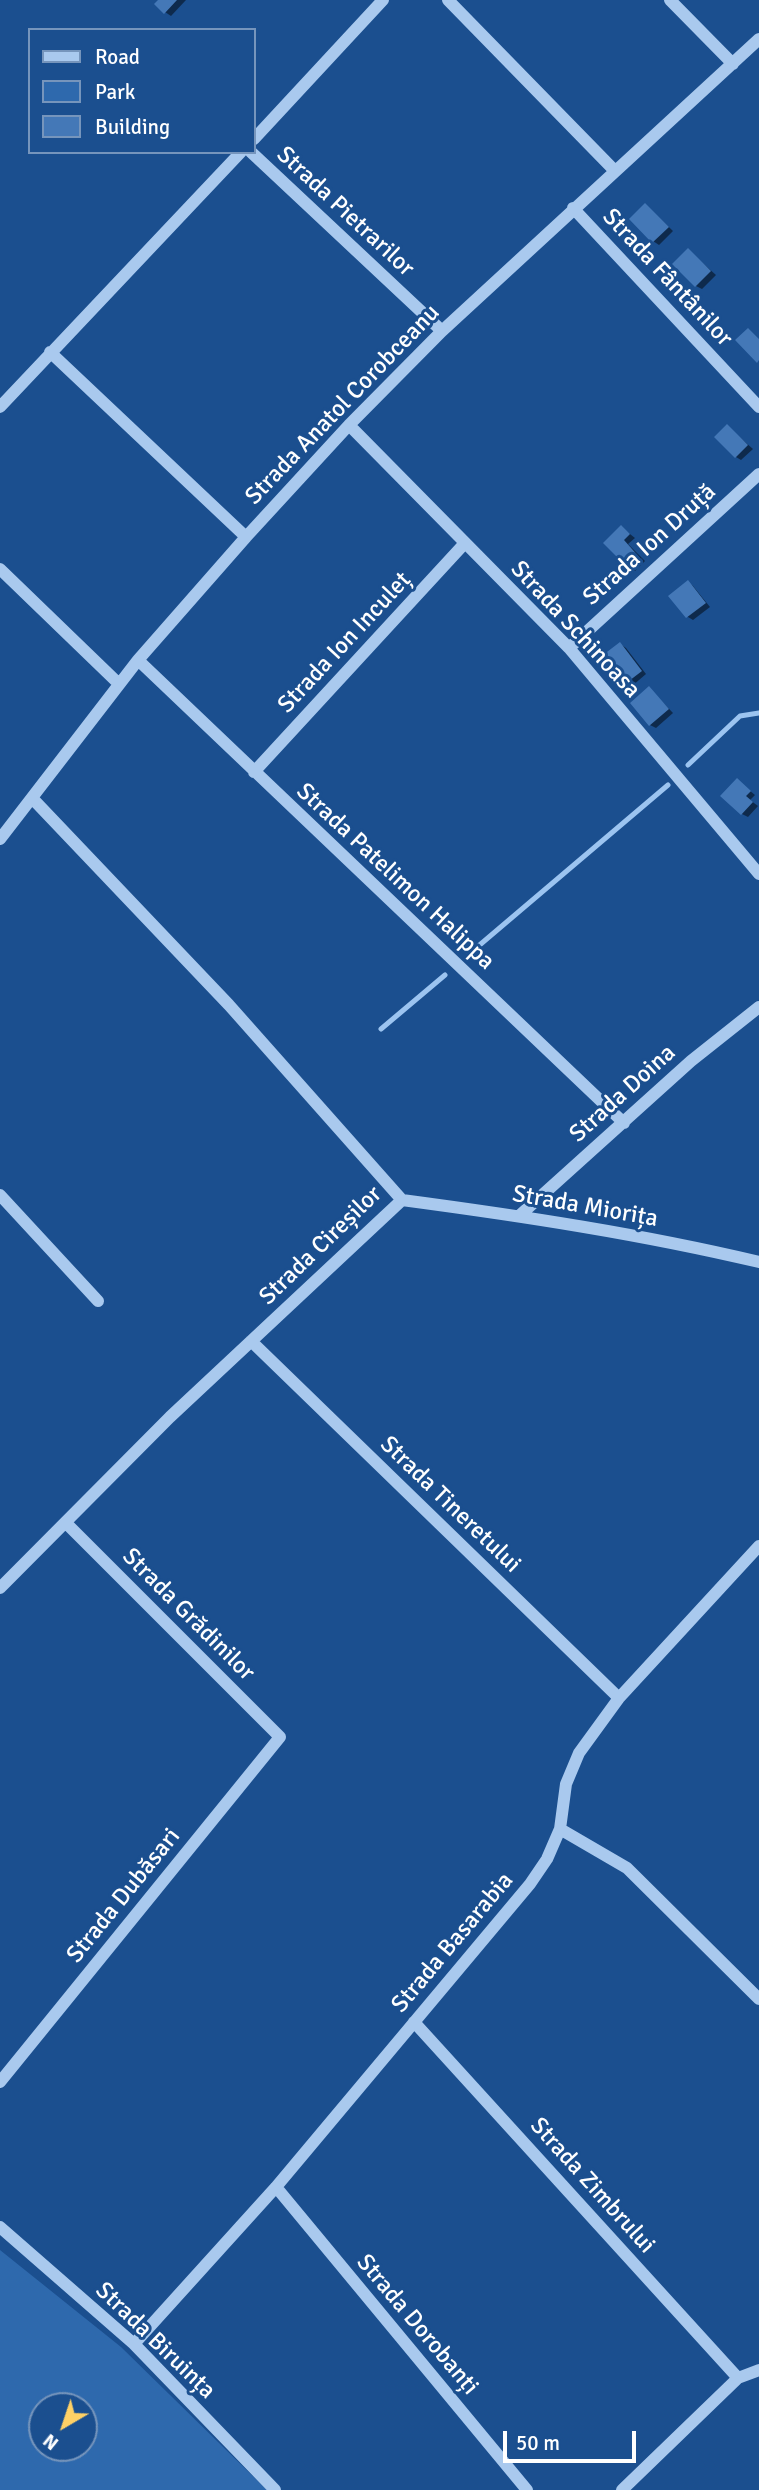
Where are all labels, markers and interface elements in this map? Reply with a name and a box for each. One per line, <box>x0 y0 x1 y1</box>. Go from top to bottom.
legend <box>28 28 256 154</box>
text: Road <box>95 44 140 70</box>
text: Park <box>95 79 135 105</box>
text: Building <box>95 114 170 140</box>
street label: Strada Pietrarilor <box>270 141 420 283</box>
street label: Strada Fântânilor <box>596 203 738 353</box>
street label: Strada Anatol Corobceanu <box>240 299 446 511</box>
street label: Strada Ion Druță <box>578 478 722 612</box>
street label: Strada Schinoasa <box>504 555 646 705</box>
street label: Strada Ion Inculeț <box>272 567 418 719</box>
street label: Strada Patelimon Halippa <box>290 778 500 976</box>
street label: Strada Doina <box>564 1039 682 1149</box>
street label: Strada Cireșilor <box>254 1180 388 1312</box>
street label: Strada Miorița <box>510 1180 660 1234</box>
street label: Strada Tineretului <box>374 1431 526 1579</box>
street label: Strada Grădinilor <box>116 1543 260 1687</box>
street label: Strada Dubăsari <box>61 1823 187 1969</box>
street label: Strada Basarabia <box>386 1867 520 2019</box>
street label: Strada Zimbrului <box>524 2112 660 2260</box>
street label: Strada Dorobanți <box>350 2249 484 2401</box>
street label: Strada Biruința <box>89 2277 221 2405</box>
north arrow <box>28 2392 98 2462</box>
scale bar <box>507 2416 640 2460</box>
text: N <box>38 2428 64 2455</box>
text: 50 m <box>516 2430 560 2456</box>

